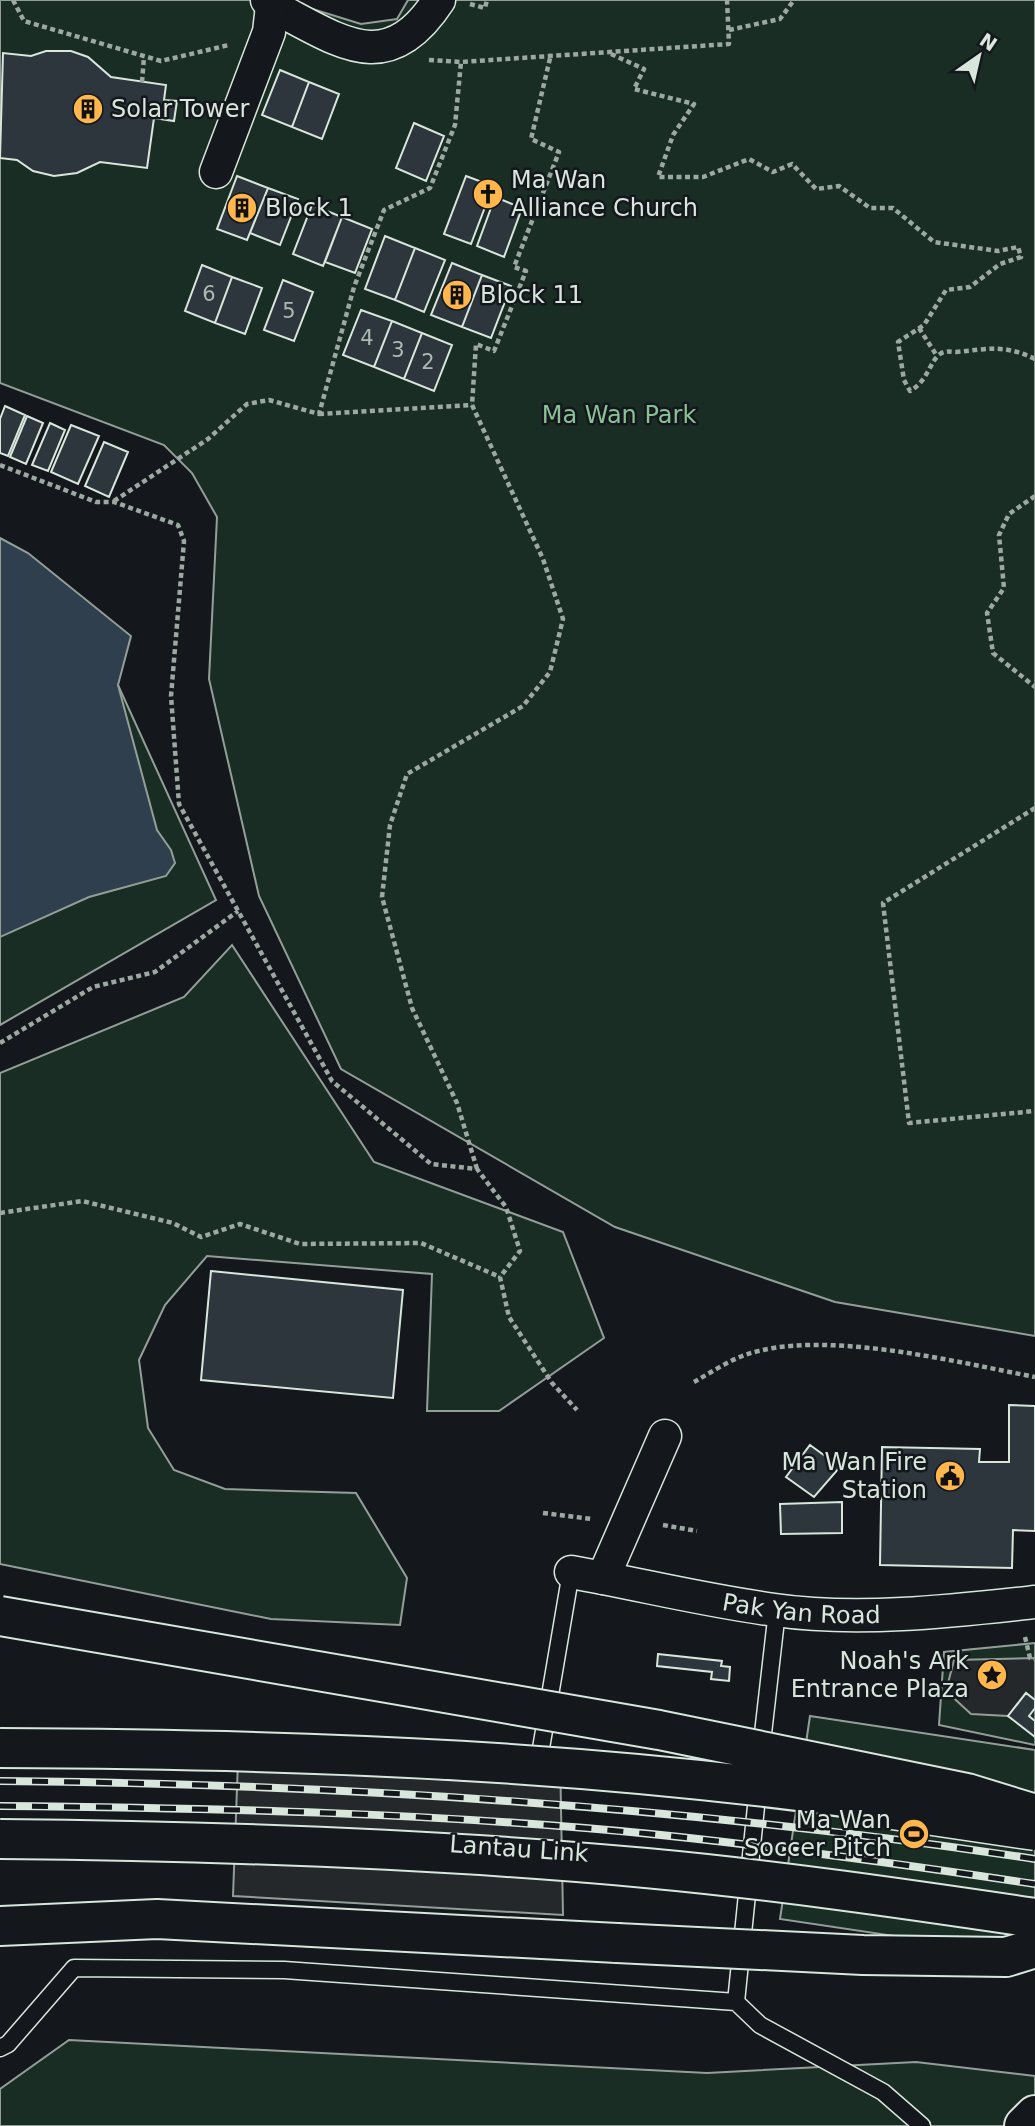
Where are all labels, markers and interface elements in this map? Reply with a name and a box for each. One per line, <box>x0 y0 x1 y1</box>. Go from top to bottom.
north arrow <box>944 21 1014 91</box>
text: N <box>976 28 1001 55</box>
building icon: Solar Tower <box>71 92 105 126</box>
place label: Solar Tower <box>111 95 249 123</box>
place label: Ma Wan Alliance Church <box>511 166 698 222</box>
church icon: Ma Wan Alliance Church <box>471 177 505 211</box>
building icon: Block 1 <box>225 191 259 225</box>
place label: Block 1 <box>265 194 353 222</box>
building icon: Block 11 <box>440 278 474 312</box>
place label: Block 11 <box>480 281 583 309</box>
house number: 6 <box>202 282 216 306</box>
house number: 5 <box>282 299 296 323</box>
house number: 4 <box>360 326 374 350</box>
house number: 3 <box>391 338 405 362</box>
house number: 2 <box>421 350 435 374</box>
park label: Ma Wan Park <box>542 401 696 429</box>
place label: Ma Wan Fire Station <box>781 1448 927 1504</box>
public building icon: Ma Wan Fire Station <box>933 1459 967 1493</box>
street label: Pak Yan Road <box>720 1588 881 1629</box>
place label: Noah's Ark Entrance Plaza <box>791 1647 969 1703</box>
place icon: Noah's Ark Entrance Plaza <box>975 1658 1009 1692</box>
place label: Ma Wan Soccer Pitch <box>744 1806 891 1862</box>
sports icon: Ma Wan Soccer Pitch <box>897 1817 931 1851</box>
street label: Lantau Link <box>448 1830 590 1868</box>

